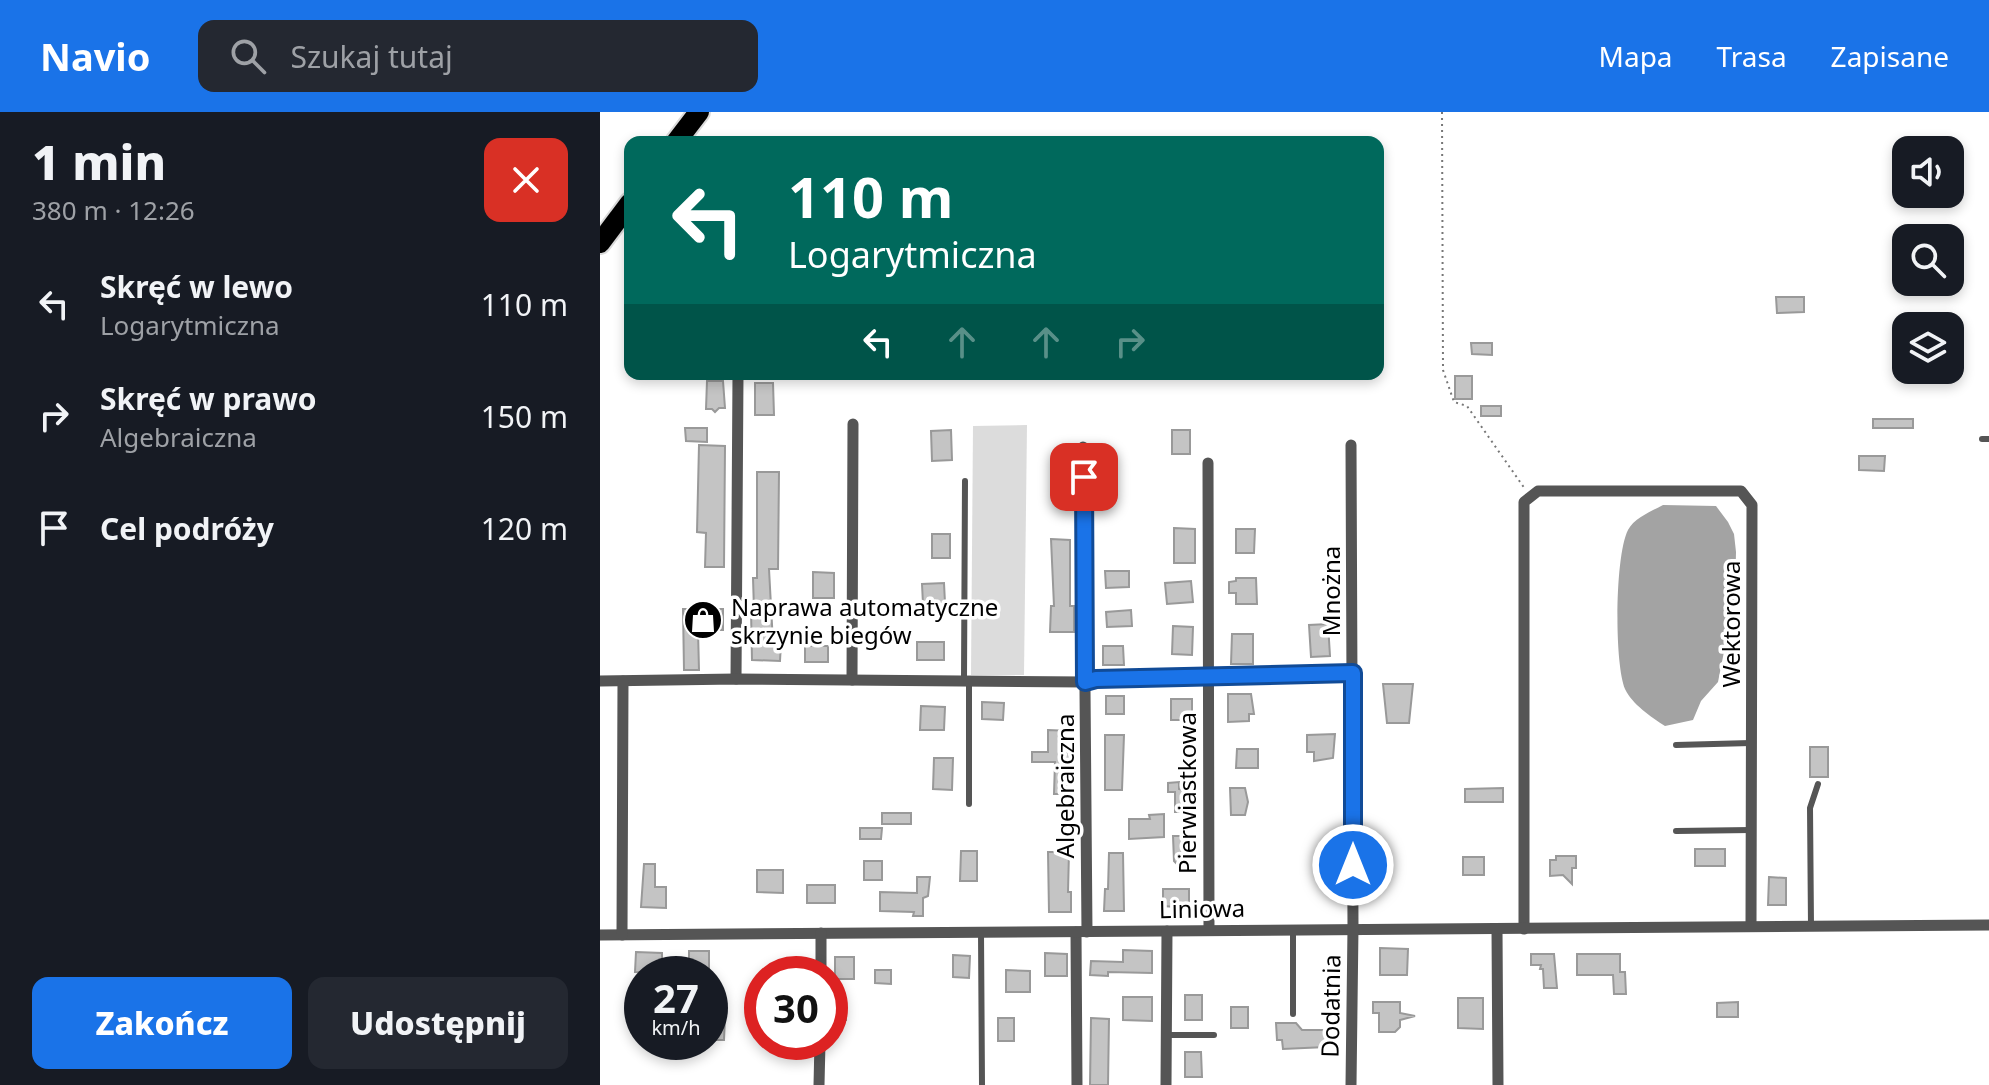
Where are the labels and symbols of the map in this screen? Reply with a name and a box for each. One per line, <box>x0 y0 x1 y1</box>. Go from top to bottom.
pin <box>1050 443 1118 511</box>
street label: Mnożna <box>1314 546 1347 636</box>
street label: Wektorowa <box>1714 560 1747 688</box>
place label: Naprawa automatyczne skrzynie biegów <box>731 590 998 651</box>
shop icon: Naprawa automatyczne skrzynie biegów <box>682 599 724 641</box>
street label: Pierwiastkowa <box>1170 712 1203 874</box>
street label: Algebraiczna <box>1048 714 1081 858</box>
position arrow <box>1311 823 1395 907</box>
street label: Liniowa <box>1159 891 1245 925</box>
street label: Dodatnia <box>1313 954 1347 1058</box>
speed limit sign: 30 <box>744 956 848 1060</box>

